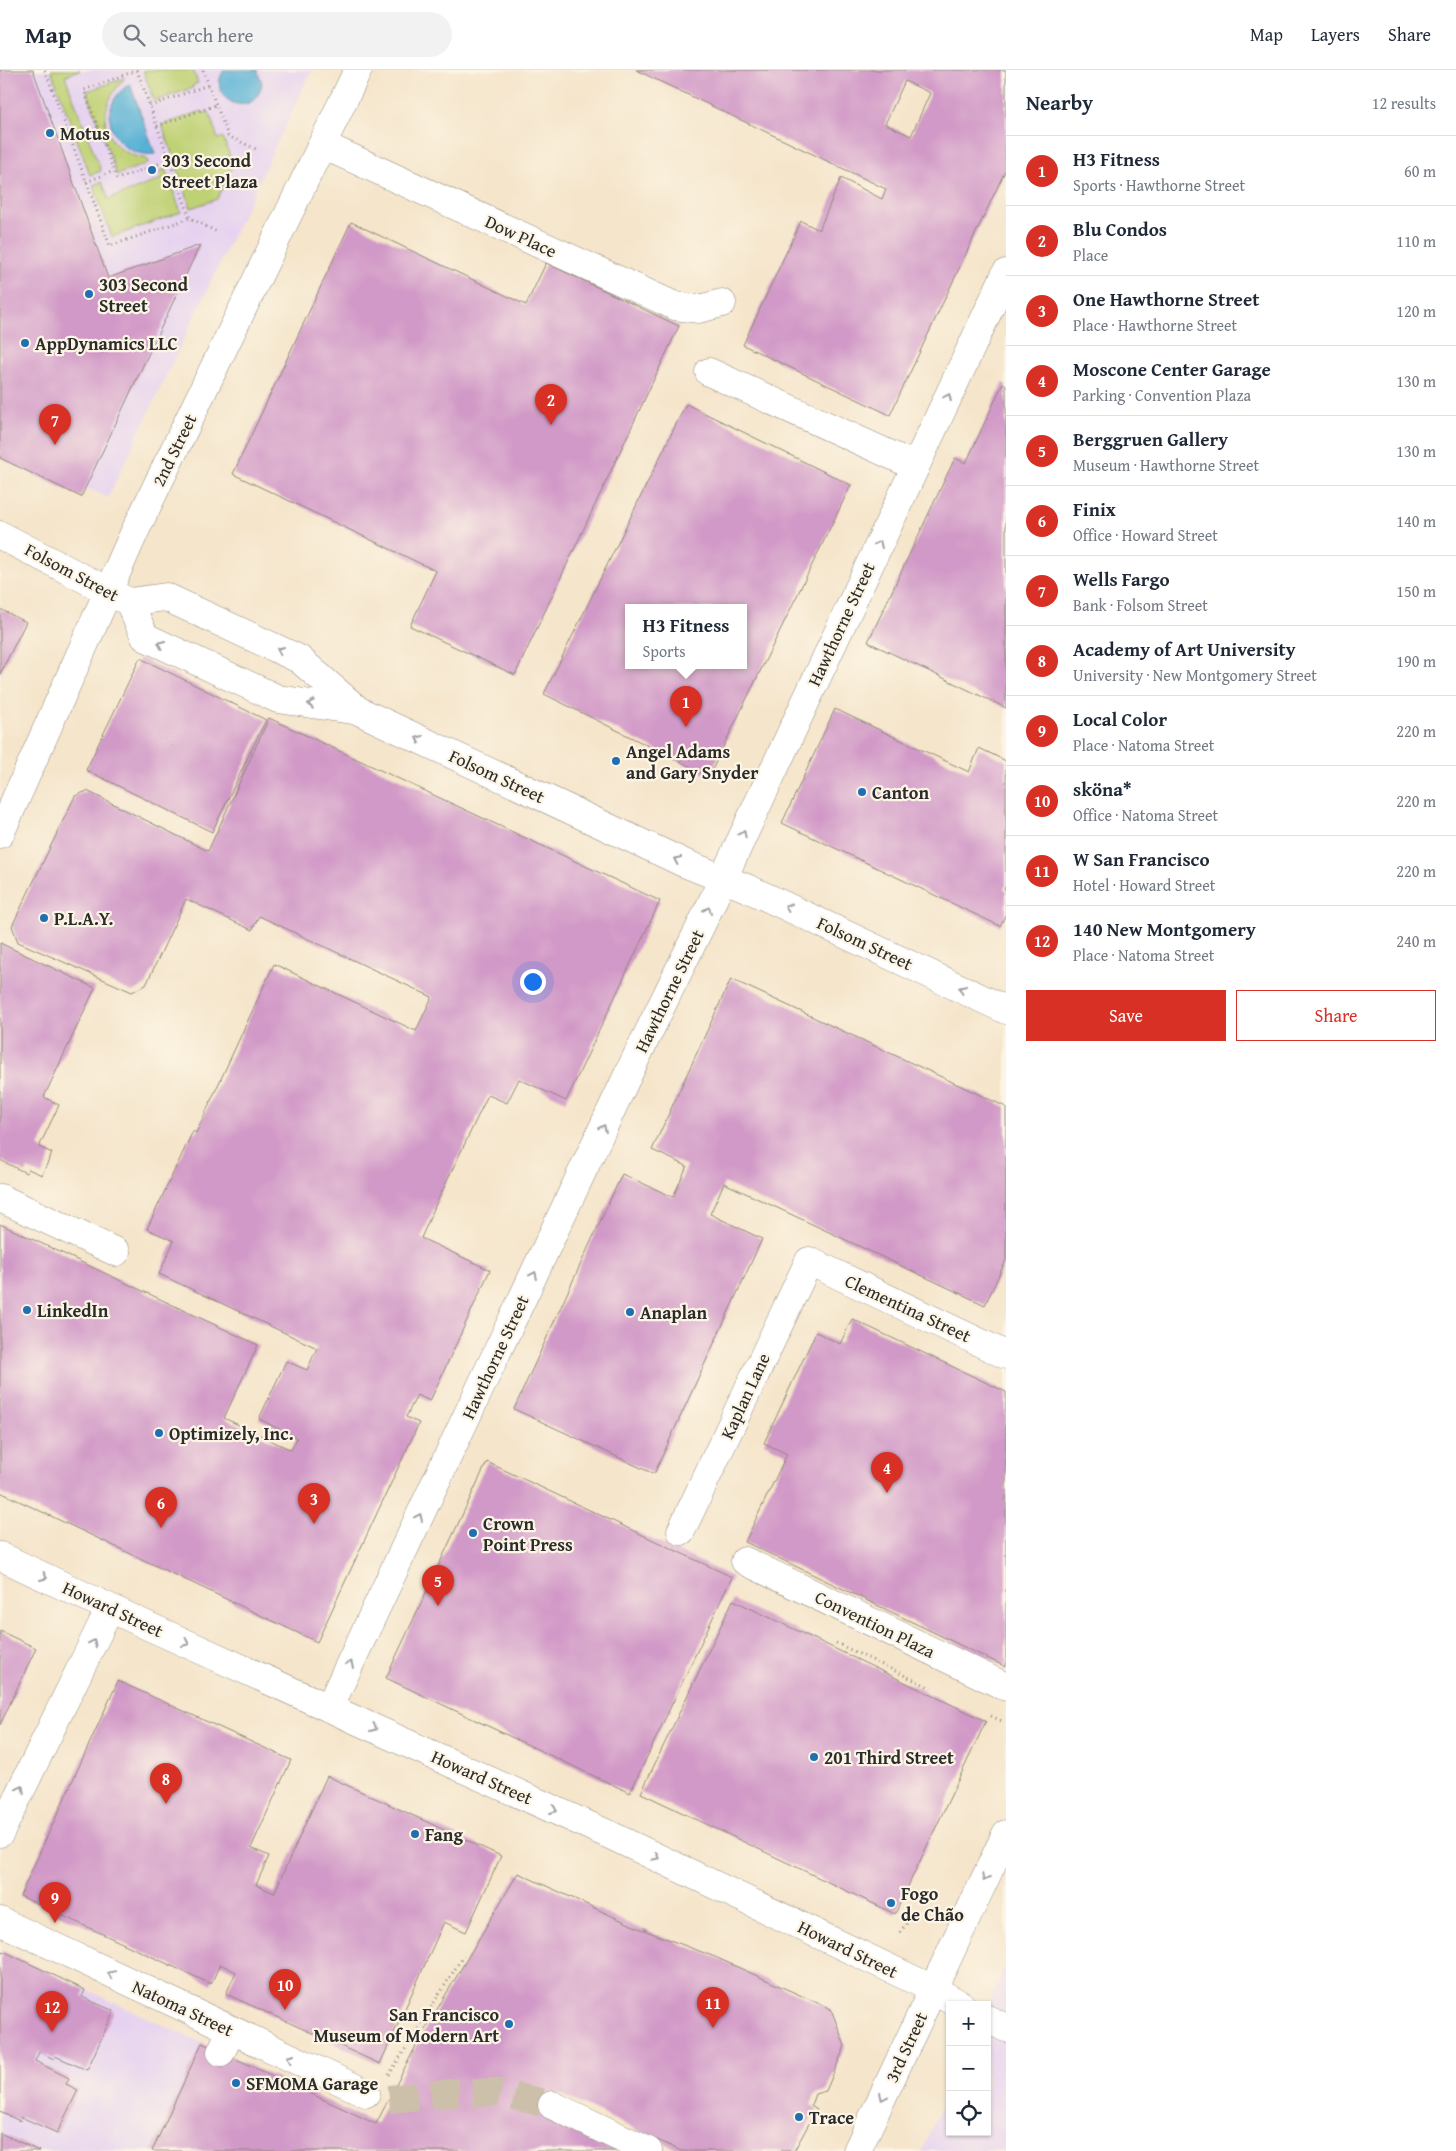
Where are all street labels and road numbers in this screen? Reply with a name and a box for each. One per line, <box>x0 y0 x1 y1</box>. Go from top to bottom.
street label: Dow Place <box>481 208 561 264</box>
street label: 2nd Street <box>145 409 203 491</box>
street label: Folsom Street <box>20 536 124 608</box>
street label: Hawthorne Street <box>800 557 882 690</box>
street label: Folsom Street <box>445 742 550 810</box>
street label: Folsom Street <box>813 909 918 977</box>
street label: Hawthorne Street <box>627 924 711 1057</box>
street label: Clementina Street <box>841 1267 976 1349</box>
street label: Hawthorne Street <box>454 1290 536 1423</box>
street label: Kaplan Lane <box>713 1348 777 1444</box>
street label: Howard Street <box>58 1574 168 1644</box>
street label: Convention Plaza <box>810 1583 940 1665</box>
street label: Howard Street <box>427 1743 538 1812</box>
street label: Howard Street <box>793 1913 903 1985</box>
street label: Natoma Street <box>128 1973 238 2043</box>
street label: 3rd Street <box>878 2007 934 2087</box>

